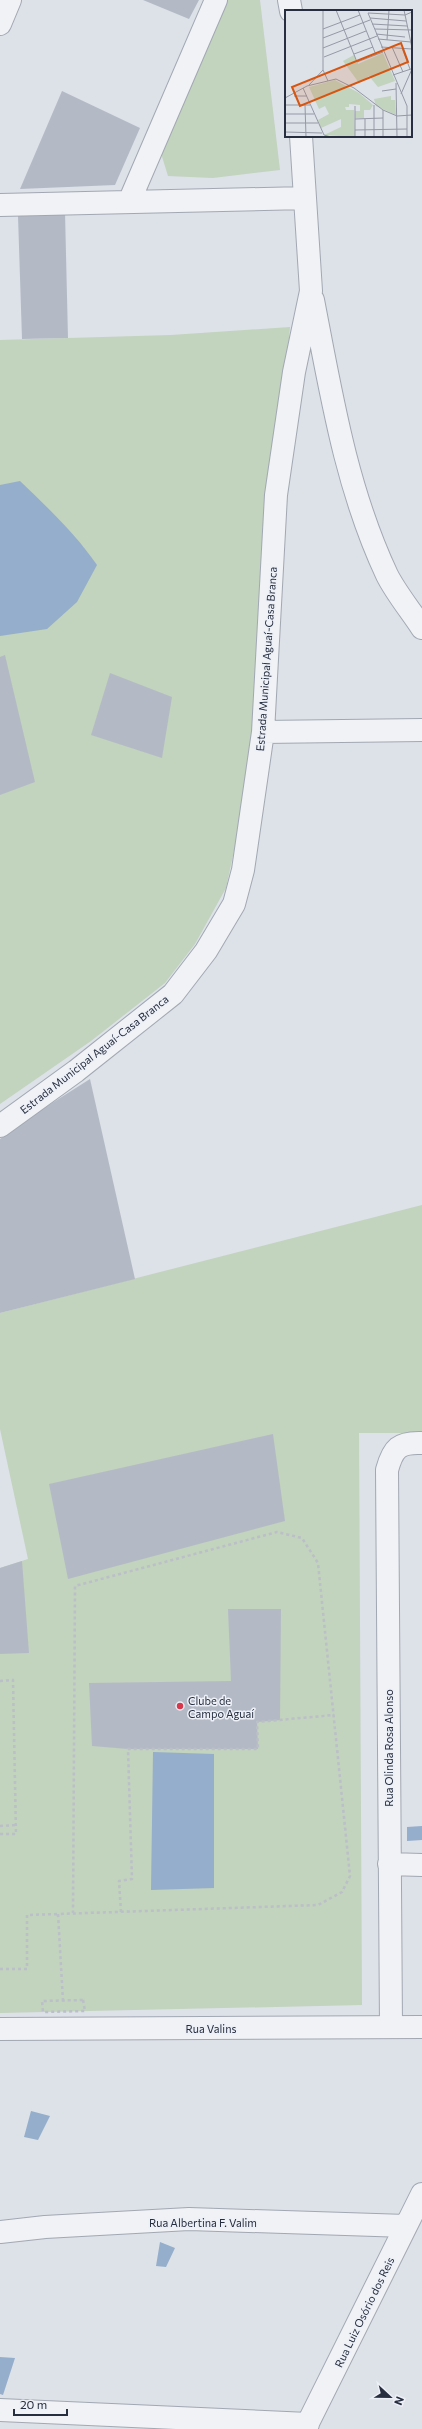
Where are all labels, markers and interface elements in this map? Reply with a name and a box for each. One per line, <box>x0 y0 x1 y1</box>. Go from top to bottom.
inset map <box>285 10 412 137</box>
street label: Estrada Municipal Aguaí-Casa Branca <box>253 566 279 752</box>
street label: Estrada Municipal Aguaí-Casa Branca <box>17 992 171 1116</box>
street label: Rua Olinda Rosa Alonso <box>382 1689 395 1807</box>
place label: Clube de Campo Aguaí <box>188 1694 255 1720</box>
marker: Clube de Campo Aguaí <box>175 1701 185 1711</box>
street label: Rua Valins <box>186 2022 236 2035</box>
street label: Rua Albertina F. Valim <box>149 2216 257 2229</box>
street label: Rua Luiz Osório dos Reis <box>332 2255 396 2369</box>
north arrow <box>370 2377 410 2417</box>
scale bar <box>14 2391 67 2417</box>
text: N <box>392 2395 407 2407</box>
text: 20 m <box>20 2397 47 2411</box>

